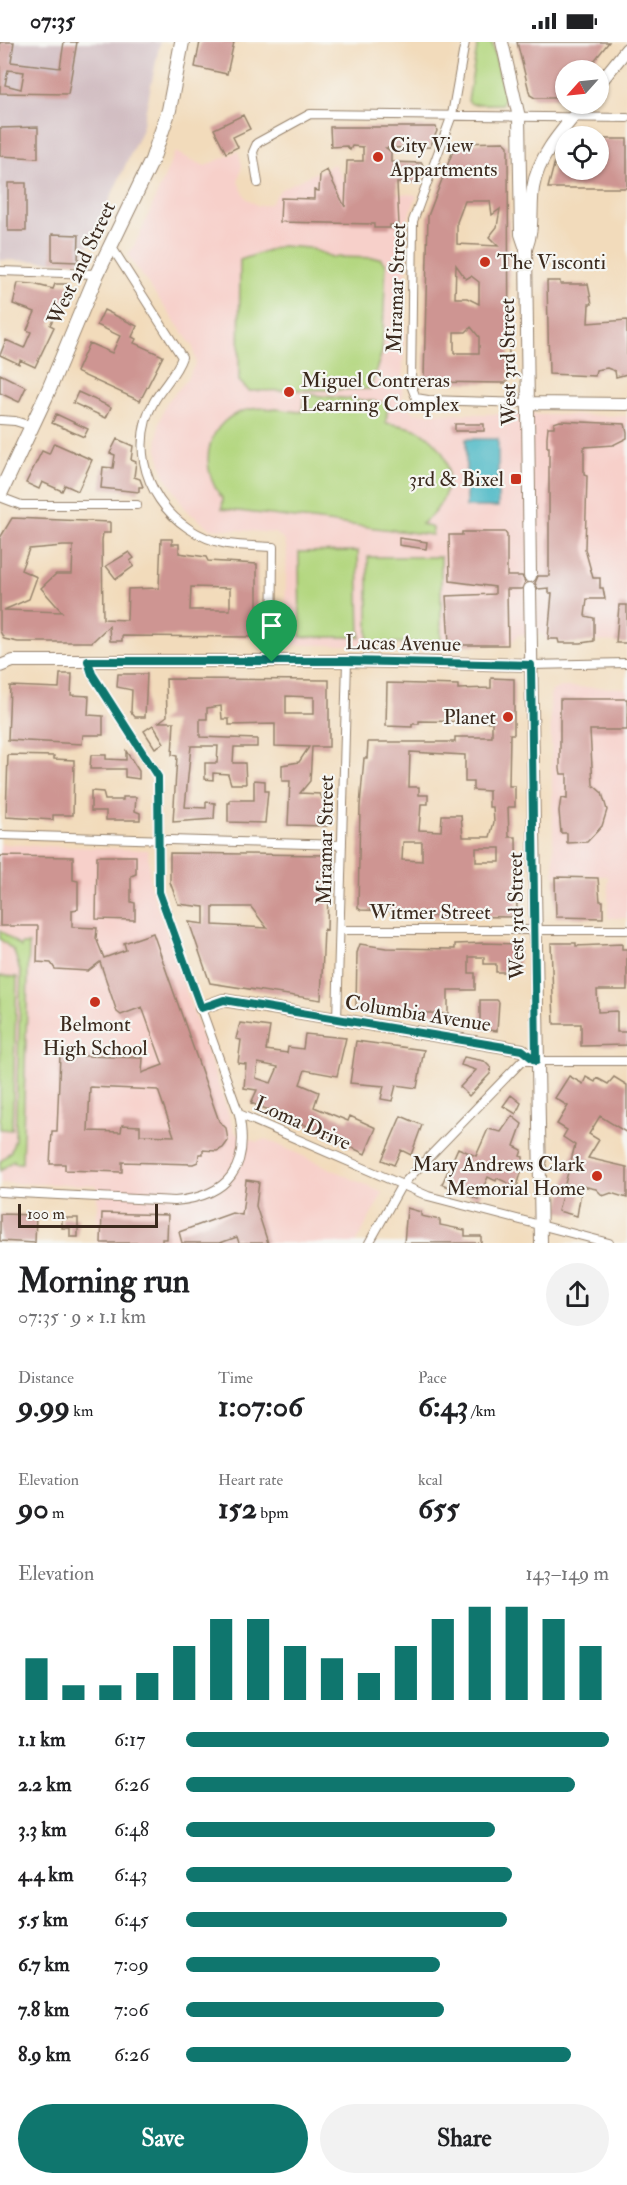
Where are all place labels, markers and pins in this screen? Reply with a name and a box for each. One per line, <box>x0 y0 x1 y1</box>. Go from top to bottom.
place label: City View Appartments <box>389 132 498 183</box>
marker: City View Appartments <box>371 150 385 164</box>
place label: The Visconti <box>497 249 606 276</box>
marker: The Visconti <box>478 255 492 269</box>
place label: Miguel Contreras Learning Complex <box>301 367 460 418</box>
marker: Miguel Contreras Learning Complex <box>282 385 296 399</box>
place label: 3rd & Bixel <box>409 466 505 493</box>
marker: 3rd & Bixel <box>509 472 523 486</box>
pin <box>246 600 297 662</box>
place label: Planet <box>443 704 496 731</box>
marker: Planet <box>501 710 515 724</box>
marker: Belmont High School <box>88 995 102 1009</box>
place label: Belmont High School <box>42 1011 148 1062</box>
place label: Mary Andrews Clark Memorial Home <box>412 1151 585 1202</box>
marker: Mary Andrews Clark Memorial Home <box>590 1169 604 1183</box>

